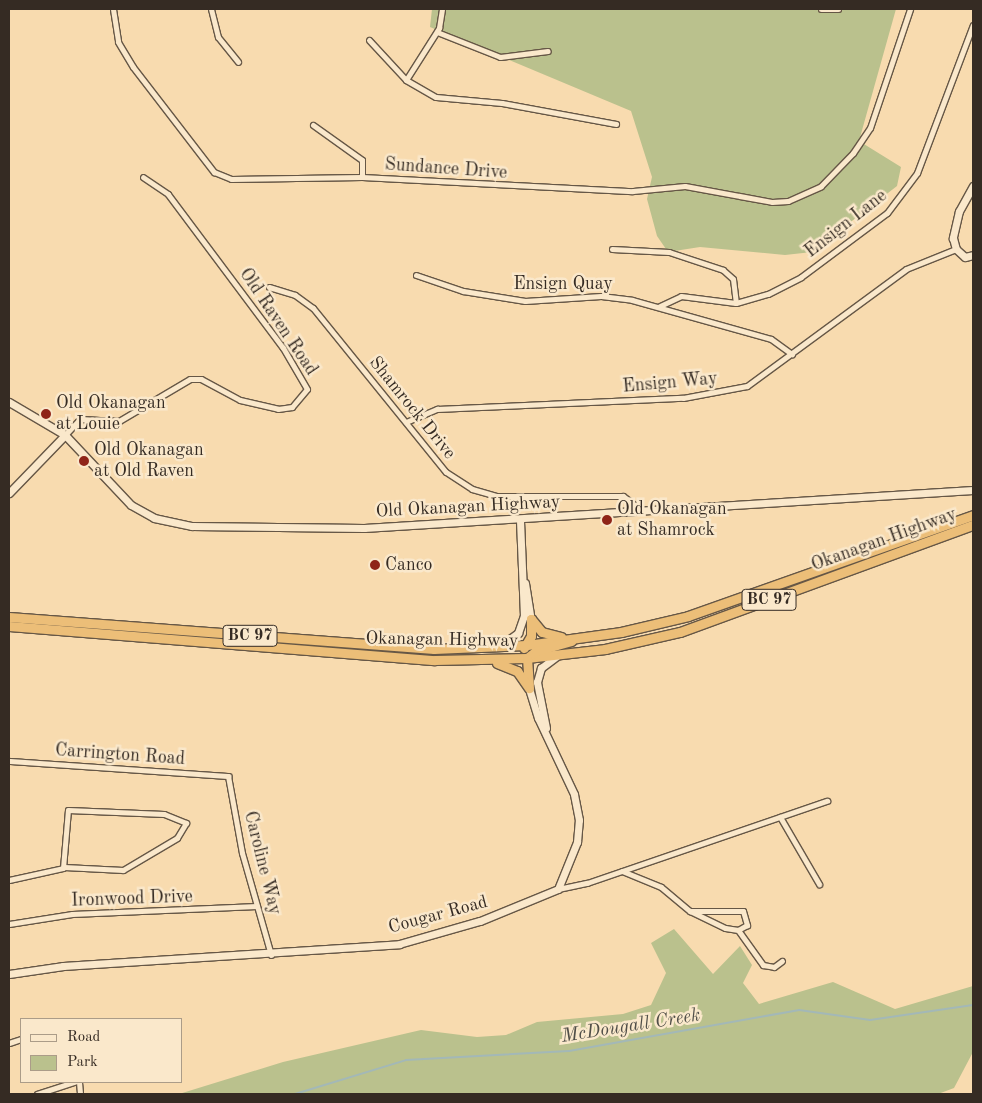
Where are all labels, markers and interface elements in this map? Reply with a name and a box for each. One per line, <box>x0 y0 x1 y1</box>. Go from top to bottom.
street label: Sundance Drive <box>384 154 508 184</box>
street label: Ensign Lane <box>801 185 891 263</box>
street label: Old Raven Road <box>234 264 322 380</box>
street label: Ensign Quay <box>513 273 613 295</box>
street label: Shamrock Drive <box>364 352 460 464</box>
street label: Ensign Way <box>622 368 718 398</box>
place label: Old Okanagan at Louie <box>56 393 166 436</box>
marker: Old Okanagan at Louie <box>40 408 52 420</box>
place label: Old Okanagan at Old Raven <box>94 440 204 482</box>
marker: Old Okanagan at Old Raven <box>78 455 90 467</box>
street label: Old Okanagan Highway <box>375 491 561 523</box>
place label: Old Okanagan at Shamrock <box>617 499 727 542</box>
street label: Okanagan Highway <box>808 504 960 576</box>
marker: Old Okanagan at Shamrock <box>601 514 613 526</box>
place label: Canco <box>385 554 432 576</box>
marker: Canco <box>369 559 381 571</box>
road number: BC 97 <box>742 586 796 614</box>
road number: BC 97 <box>222 622 278 650</box>
street label: Okanagan Highway <box>365 628 519 652</box>
street label: Carrington Road <box>54 740 186 770</box>
street label: Caroline Way <box>239 809 285 917</box>
street label: Ironwood Drive <box>71 886 193 912</box>
street label: Cougar Road <box>386 891 490 939</box>
water label: McDougall Creek <box>560 1005 702 1049</box>
legend <box>20 1018 182 1083</box>
text: Road <box>67 1030 100 1045</box>
text: Park <box>67 1055 98 1070</box>

